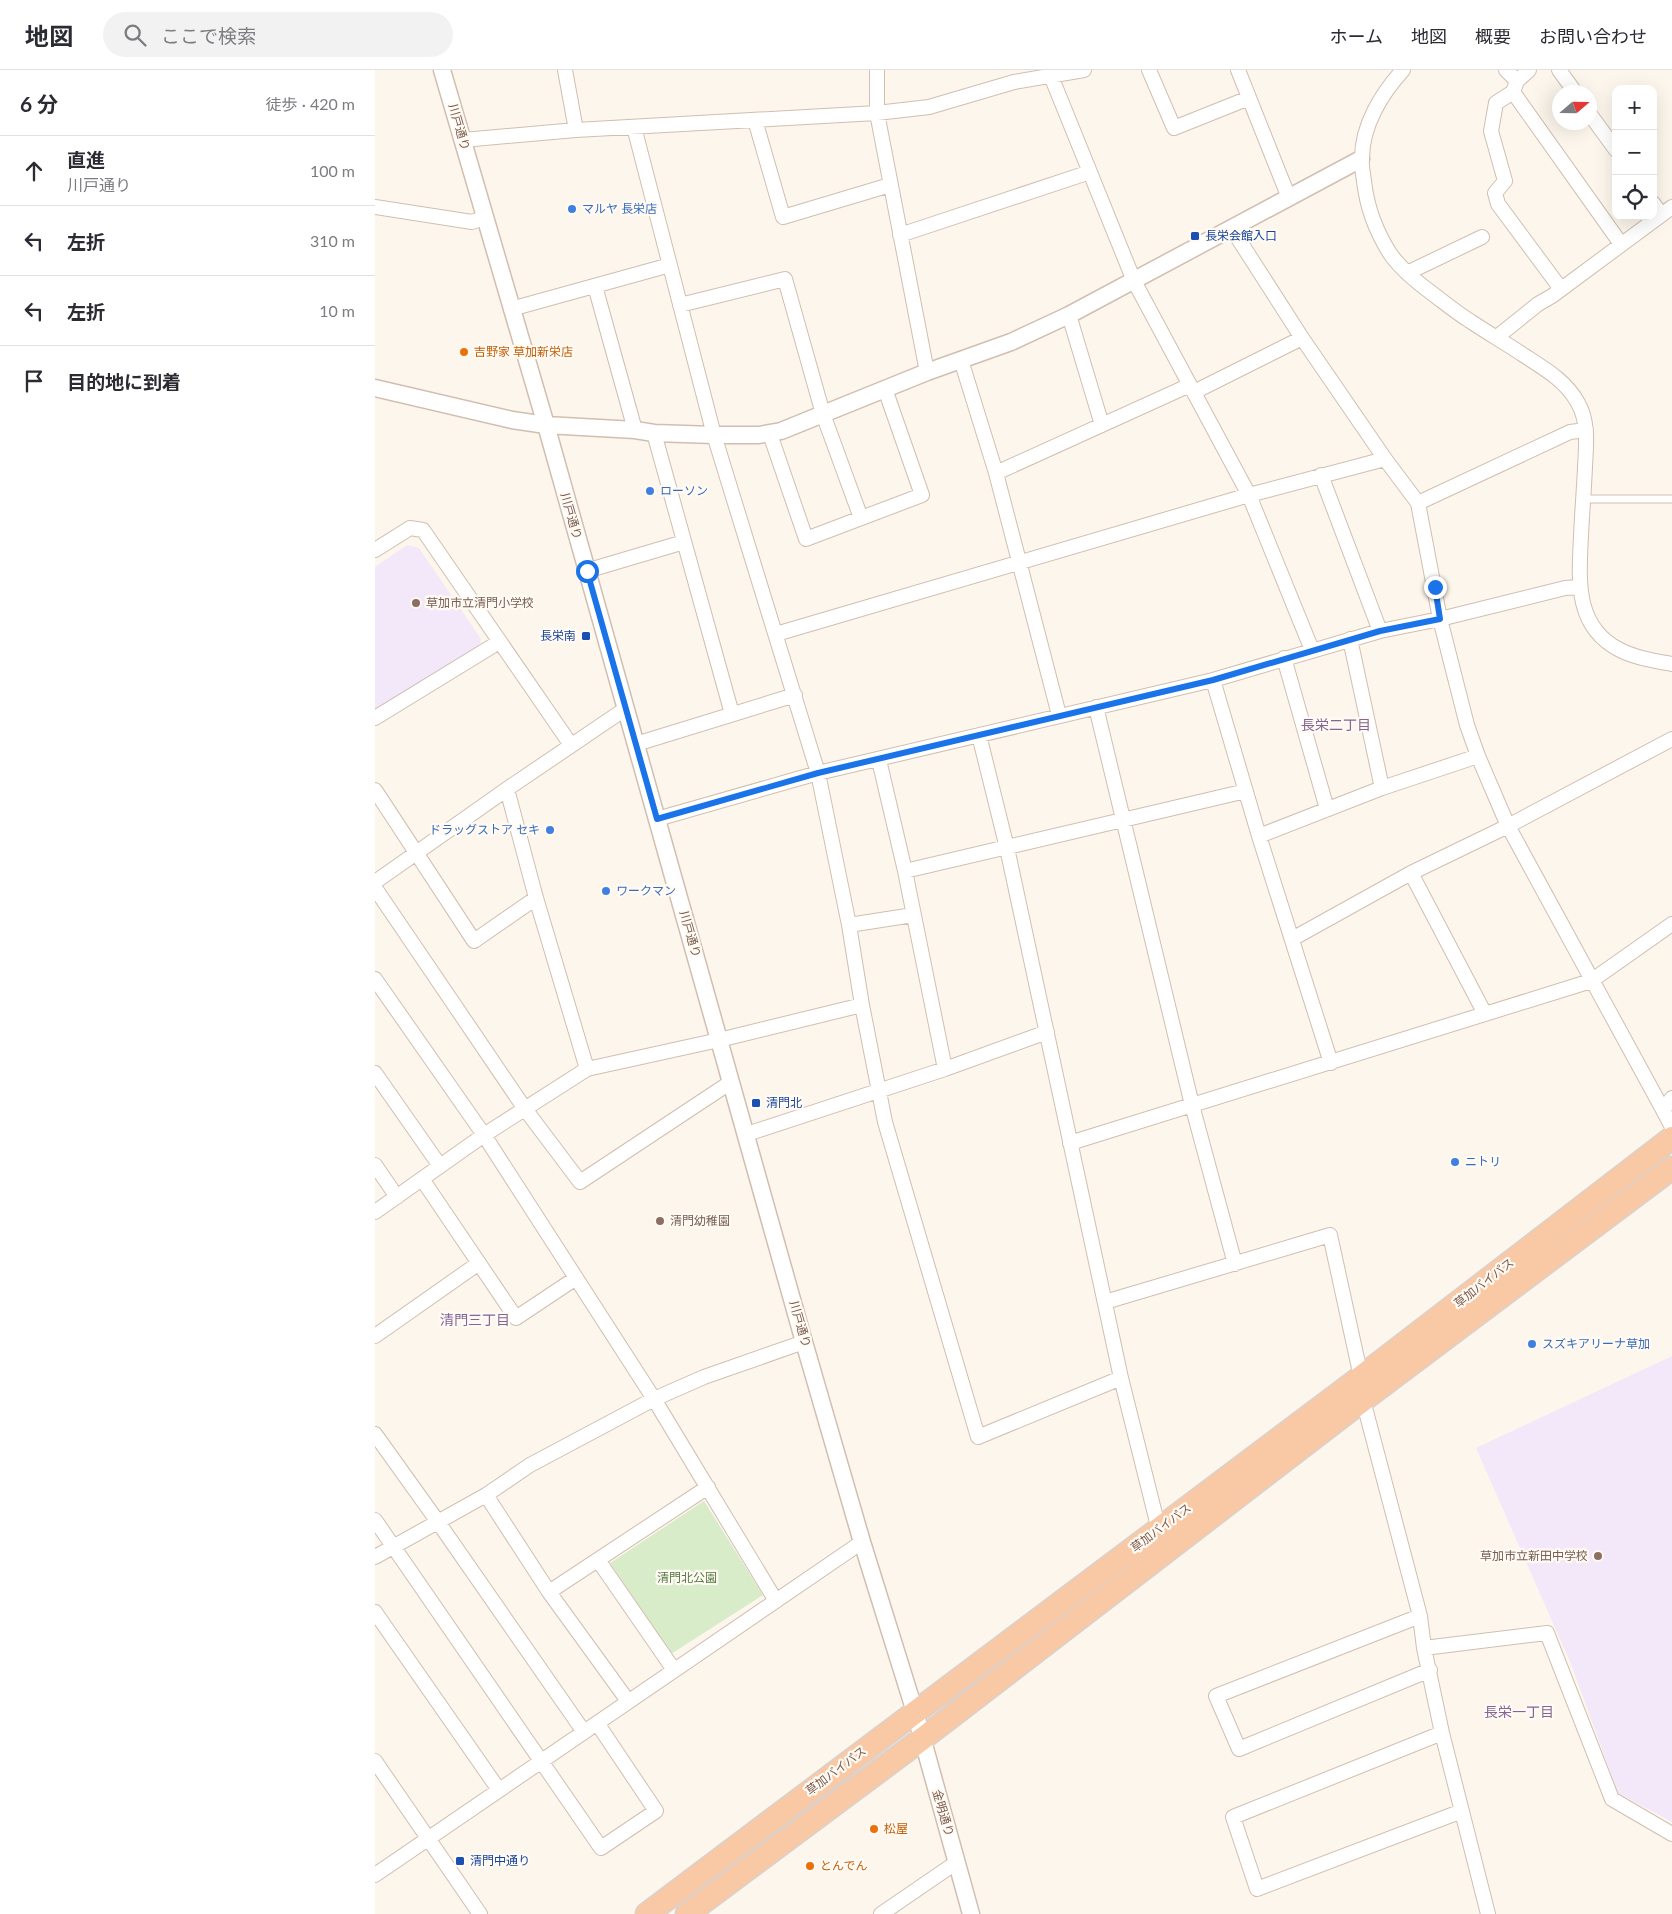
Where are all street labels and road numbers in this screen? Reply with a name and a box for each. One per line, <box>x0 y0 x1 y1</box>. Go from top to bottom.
street label: 川戸通り <box>446 102 473 152</box>
street label: 川戸通り <box>558 491 585 541</box>
street label: 川戸通り <box>677 909 704 959</box>
street label: 草加バイパス <box>1451 1255 1517 1311</box>
street label: 川戸通り <box>787 1299 814 1349</box>
street label: 草加バイパス <box>1128 1500 1194 1555</box>
street label: 草加バイパス <box>803 1743 869 1798</box>
street label: 金明通り <box>930 1788 957 1838</box>

